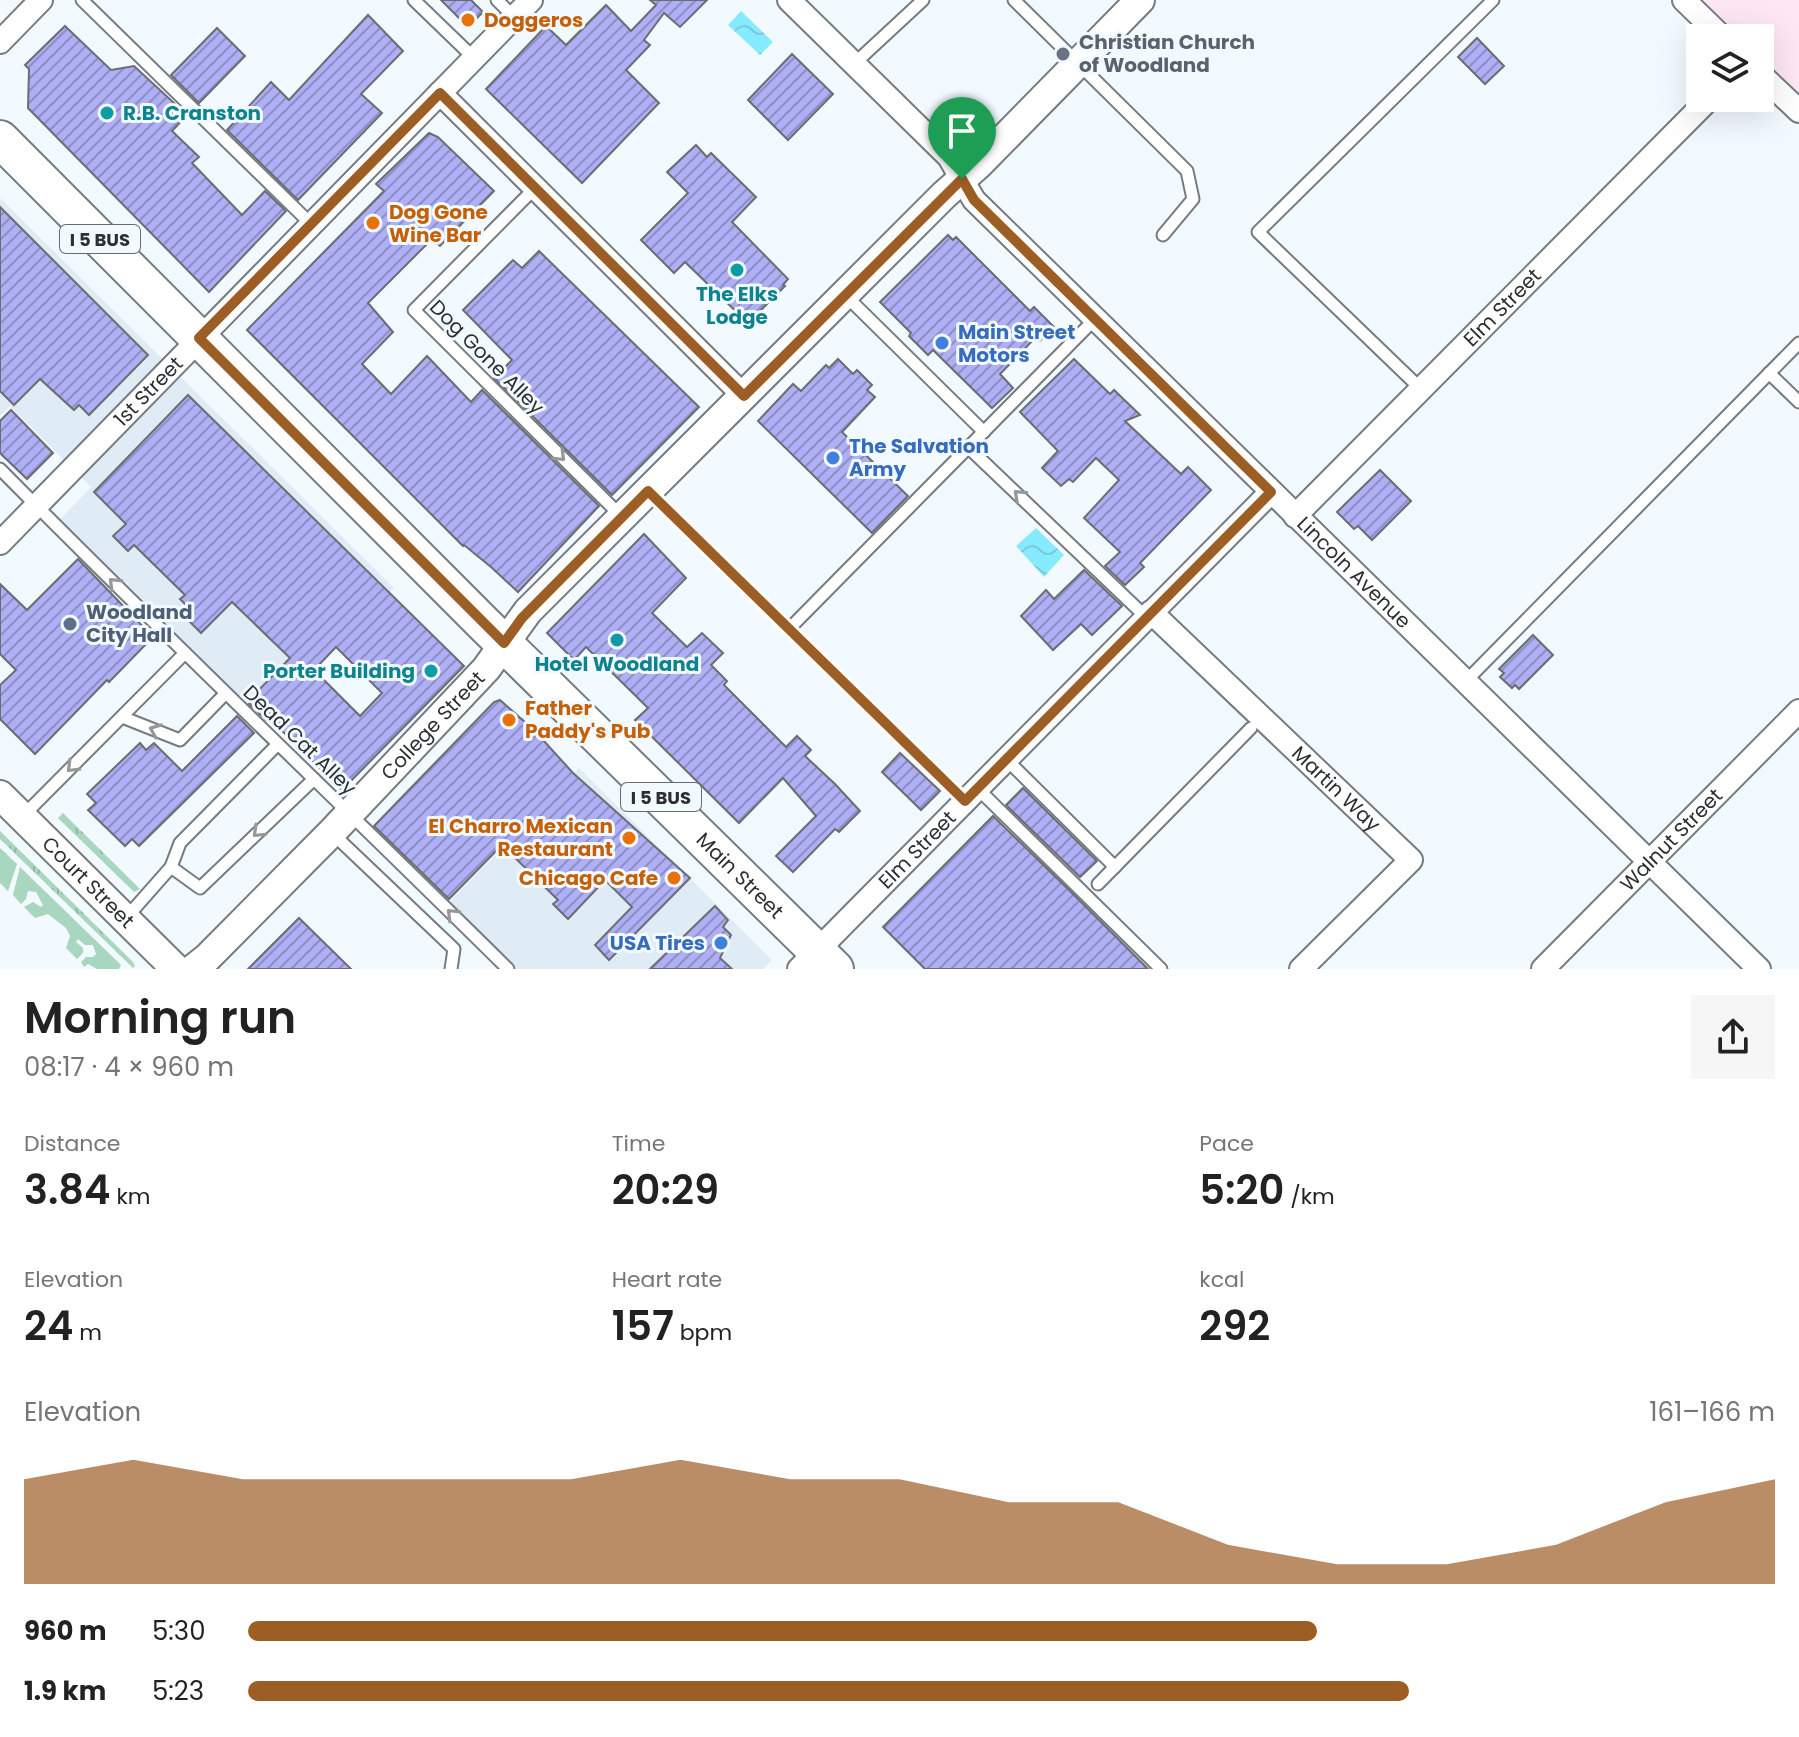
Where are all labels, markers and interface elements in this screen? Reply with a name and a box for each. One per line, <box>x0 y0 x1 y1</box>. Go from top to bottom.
place label: Doggeros <box>484 6 583 34</box>
marker: Doggeros <box>459 11 477 29</box>
map controls <box>1686 24 1774 112</box>
button: layers <box>1686 24 1774 112</box>
place label: Christian Church of Woodland <box>1079 28 1255 79</box>
marker: Christian Church of Woodland <box>1054 45 1072 63</box>
pin <box>928 97 996 179</box>
place label: R.B. Cranston <box>123 99 261 127</box>
marker: R.B. Cranston <box>98 104 116 122</box>
icon: arrive <box>940 109 984 153</box>
place label: Dog Gone Wine Bar <box>389 198 488 249</box>
marker: Dog Gone Wine Bar <box>364 214 382 232</box>
road number: I 5 BUS <box>60 225 140 253</box>
marker: The Elks Lodge <box>728 261 746 279</box>
street label: Elm Street <box>1457 262 1547 353</box>
place label: The Elks Lodge <box>696 280 778 331</box>
street label: Dog Gone Alley <box>423 293 551 421</box>
place label: Main Street Motors <box>958 318 1075 369</box>
marker: Main Street Motors <box>933 334 951 352</box>
street label: 1st Street <box>107 350 189 433</box>
place label: The Salvation Army <box>849 432 989 483</box>
one-way arrow <box>551 447 565 461</box>
marker: The Salvation Army <box>824 449 842 467</box>
one-way arrow <box>1014 490 1028 505</box>
street label: Lincoln Avenue <box>1291 510 1417 635</box>
one-way arrow <box>109 578 123 592</box>
place label: Woodland City Hall <box>86 598 193 649</box>
marker: Woodland City Hall <box>61 615 79 633</box>
marker: Hotel Woodland <box>608 631 626 649</box>
place label: Hotel Woodland <box>535 650 699 678</box>
place label: Porter Building <box>263 657 415 685</box>
marker: Porter Building <box>422 662 440 680</box>
street label: College Street <box>374 665 491 786</box>
street label: Dead Cat Alley <box>237 679 363 801</box>
place label: Father Paddy's Pub <box>525 694 651 745</box>
marker: Father Paddy's Pub <box>500 711 518 729</box>
one-way arrow <box>149 723 163 740</box>
street label: Martin Way <box>1286 740 1387 838</box>
one-way arrow <box>67 758 81 772</box>
street label: Walnut Street <box>1614 782 1729 898</box>
road number: I 5 BUS <box>621 783 701 811</box>
street label: Elm Street <box>872 804 962 895</box>
place label: El Charro Mexican Restaurant <box>428 812 613 863</box>
one-way arrow <box>253 823 267 838</box>
street label: Main Street <box>690 826 790 925</box>
marker: El Charro Mexican Restaurant <box>620 829 638 847</box>
street label: Court Street <box>36 830 141 934</box>
place label: Chicago Cafe <box>519 864 658 892</box>
marker: Chicago Cafe <box>665 869 683 887</box>
one-way arrow <box>447 909 461 923</box>
place label: USA Tires <box>610 929 705 957</box>
marker: USA Tires <box>712 934 730 952</box>
text: Morning run <box>24 987 296 1048</box>
button: share <box>1691 995 1775 1079</box>
text: 08:17 · 4 × 960 m <box>24 1049 234 1085</box>
text: Distance <box>24 1128 120 1159</box>
text: Time <box>612 1128 665 1159</box>
text: Pace <box>1199 1128 1254 1159</box>
text: 3.84 <box>24 1162 111 1218</box>
text: 20:29 <box>612 1162 719 1218</box>
text: 5:20 <box>1199 1162 1284 1218</box>
text: km <box>111 1181 150 1212</box>
text: /km <box>1284 1181 1335 1212</box>
text: Elevation <box>24 1264 123 1295</box>
text: Heart rate <box>612 1264 722 1295</box>
text: kcal <box>1199 1264 1244 1295</box>
text: 24 <box>24 1298 73 1354</box>
text: 157 <box>612 1298 674 1354</box>
text: 292 <box>1199 1298 1270 1354</box>
text: m <box>73 1317 102 1348</box>
text: bpm <box>674 1317 732 1348</box>
text: Elevation <box>24 1394 141 1430</box>
text: 161–166 m <box>1649 1394 1775 1430</box>
text: 960 m <box>24 1613 107 1649</box>
text: 5:30 <box>152 1613 206 1649</box>
text: 1.9 km <box>24 1673 106 1709</box>
text: 5:23 <box>152 1673 204 1709</box>

